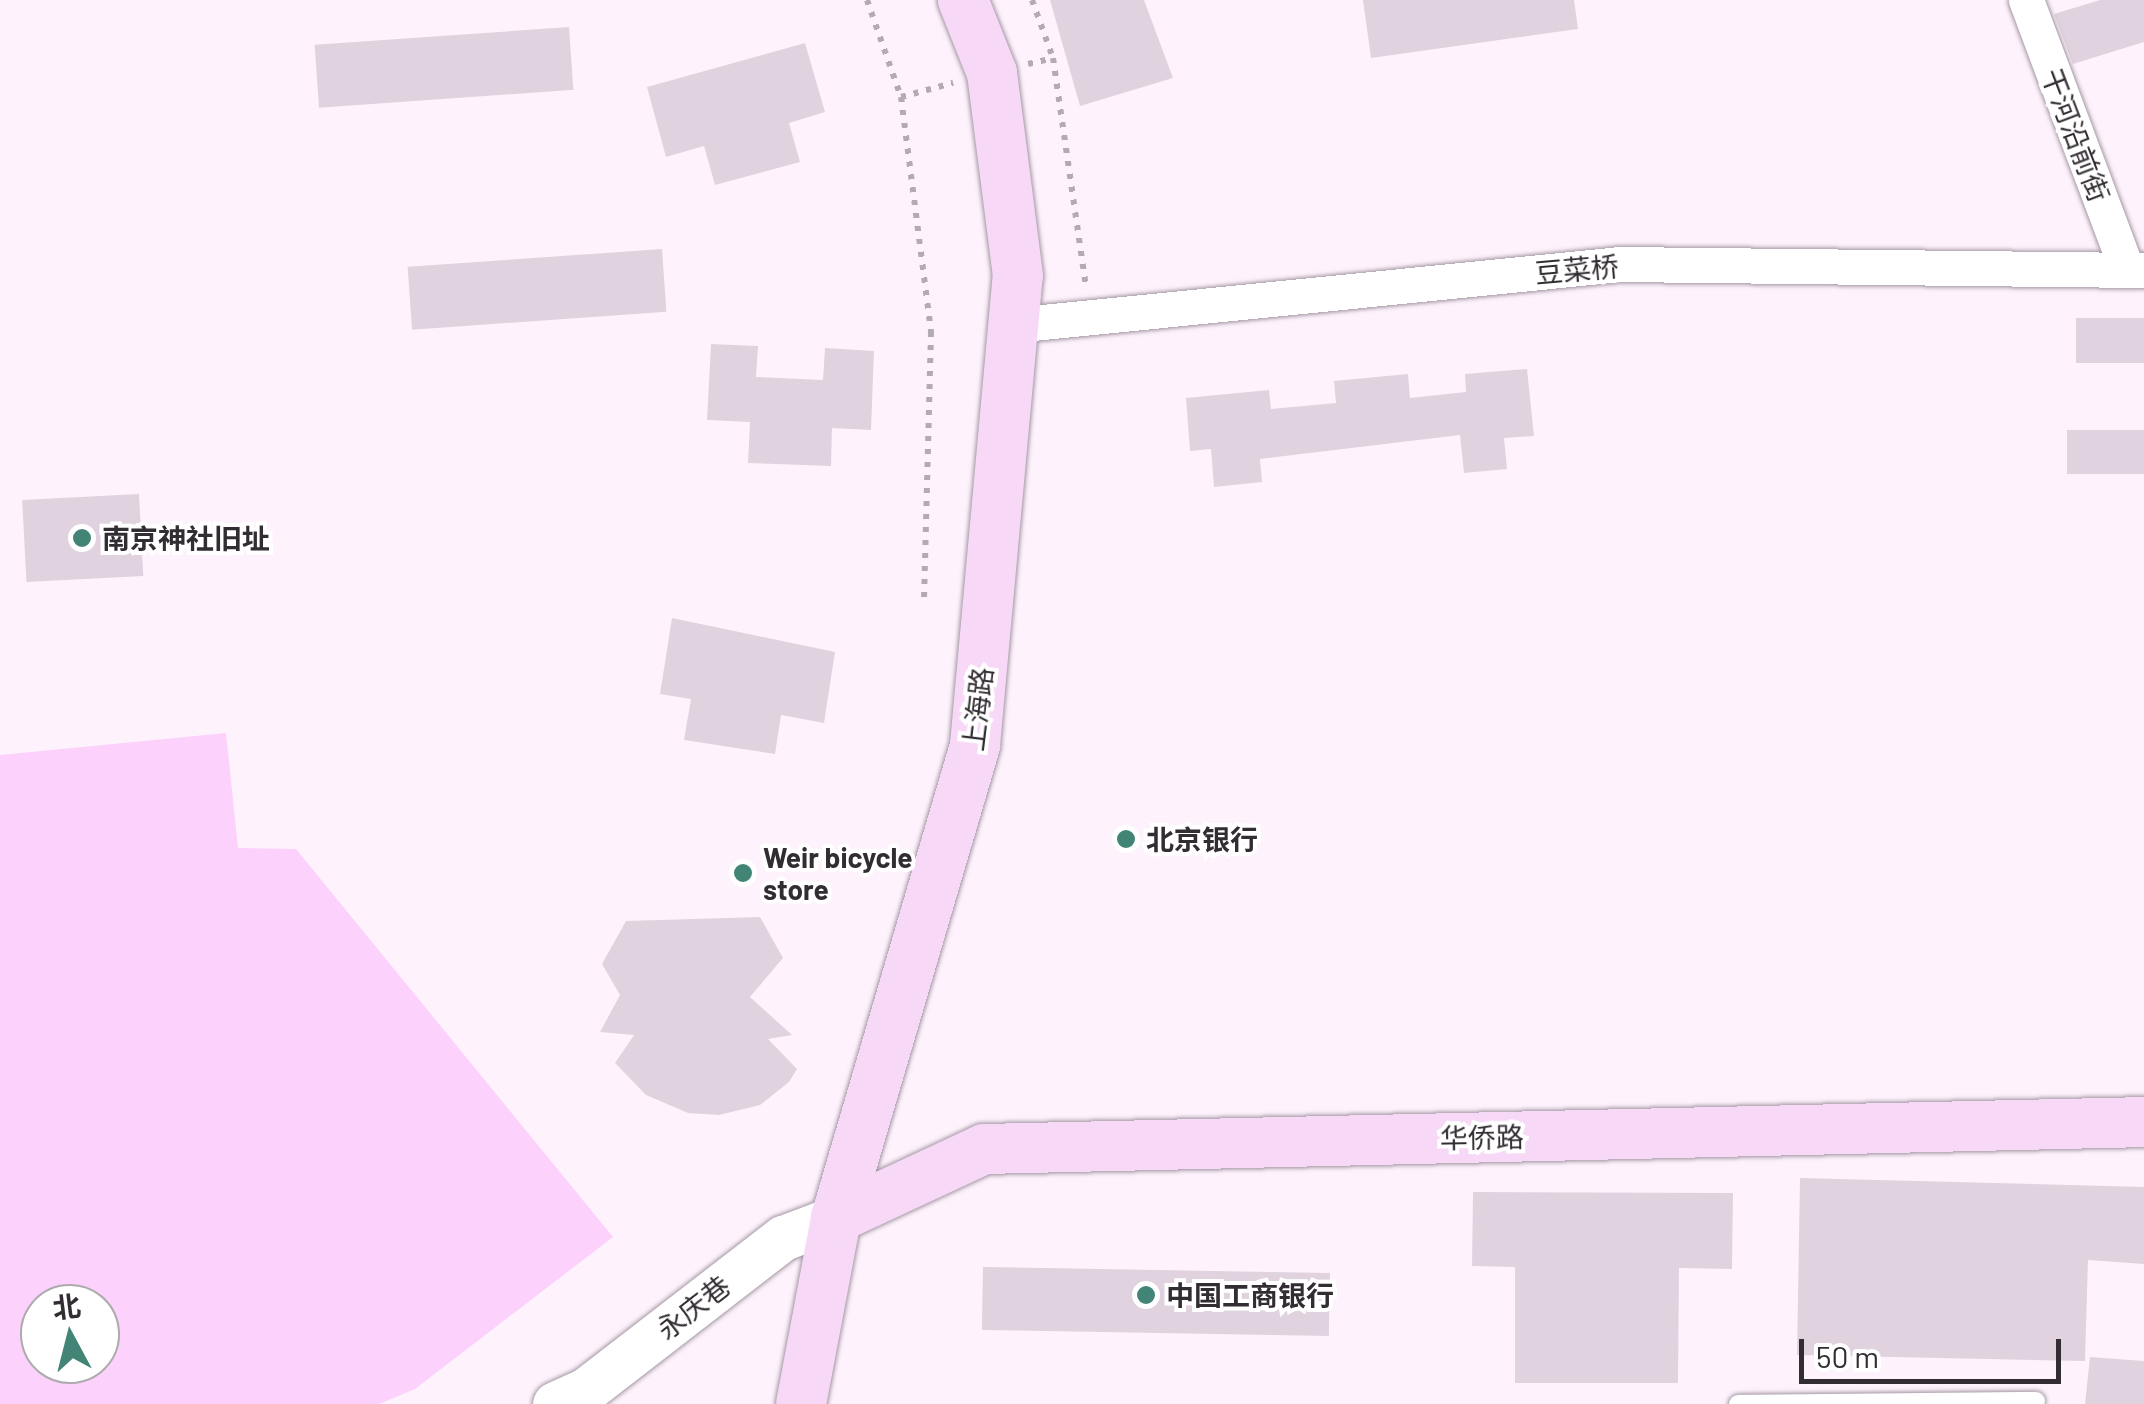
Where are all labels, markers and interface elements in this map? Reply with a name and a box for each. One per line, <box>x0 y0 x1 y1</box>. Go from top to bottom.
street label: 干河沿前街 <box>2035 64 2117 206</box>
street label: 豆菜桥 <box>1534 249 1620 289</box>
place label: 南京神社旧址 <box>102 521 270 555</box>
marker: 南京神社旧址 <box>71 527 93 549</box>
street label: 上海路 <box>955 665 999 753</box>
place label: 北京银行 <box>1146 822 1258 856</box>
marker: 北京银行 <box>1115 828 1137 850</box>
place label: Weir bicycle store <box>763 840 913 906</box>
marker: Weir bicycle store <box>732 862 754 884</box>
street label: 华侨路 <box>1440 1119 1524 1155</box>
street label: 永庆巷 <box>650 1268 736 1346</box>
place label: 中国工商银行 <box>1166 1278 1334 1312</box>
north arrow <box>20 1284 120 1384</box>
marker: 中国工商银行 <box>1135 1284 1157 1306</box>
text: 北 <box>51 1288 83 1325</box>
scale bar <box>1804 1319 2066 1381</box>
text: 50 m <box>1816 1338 1879 1374</box>

